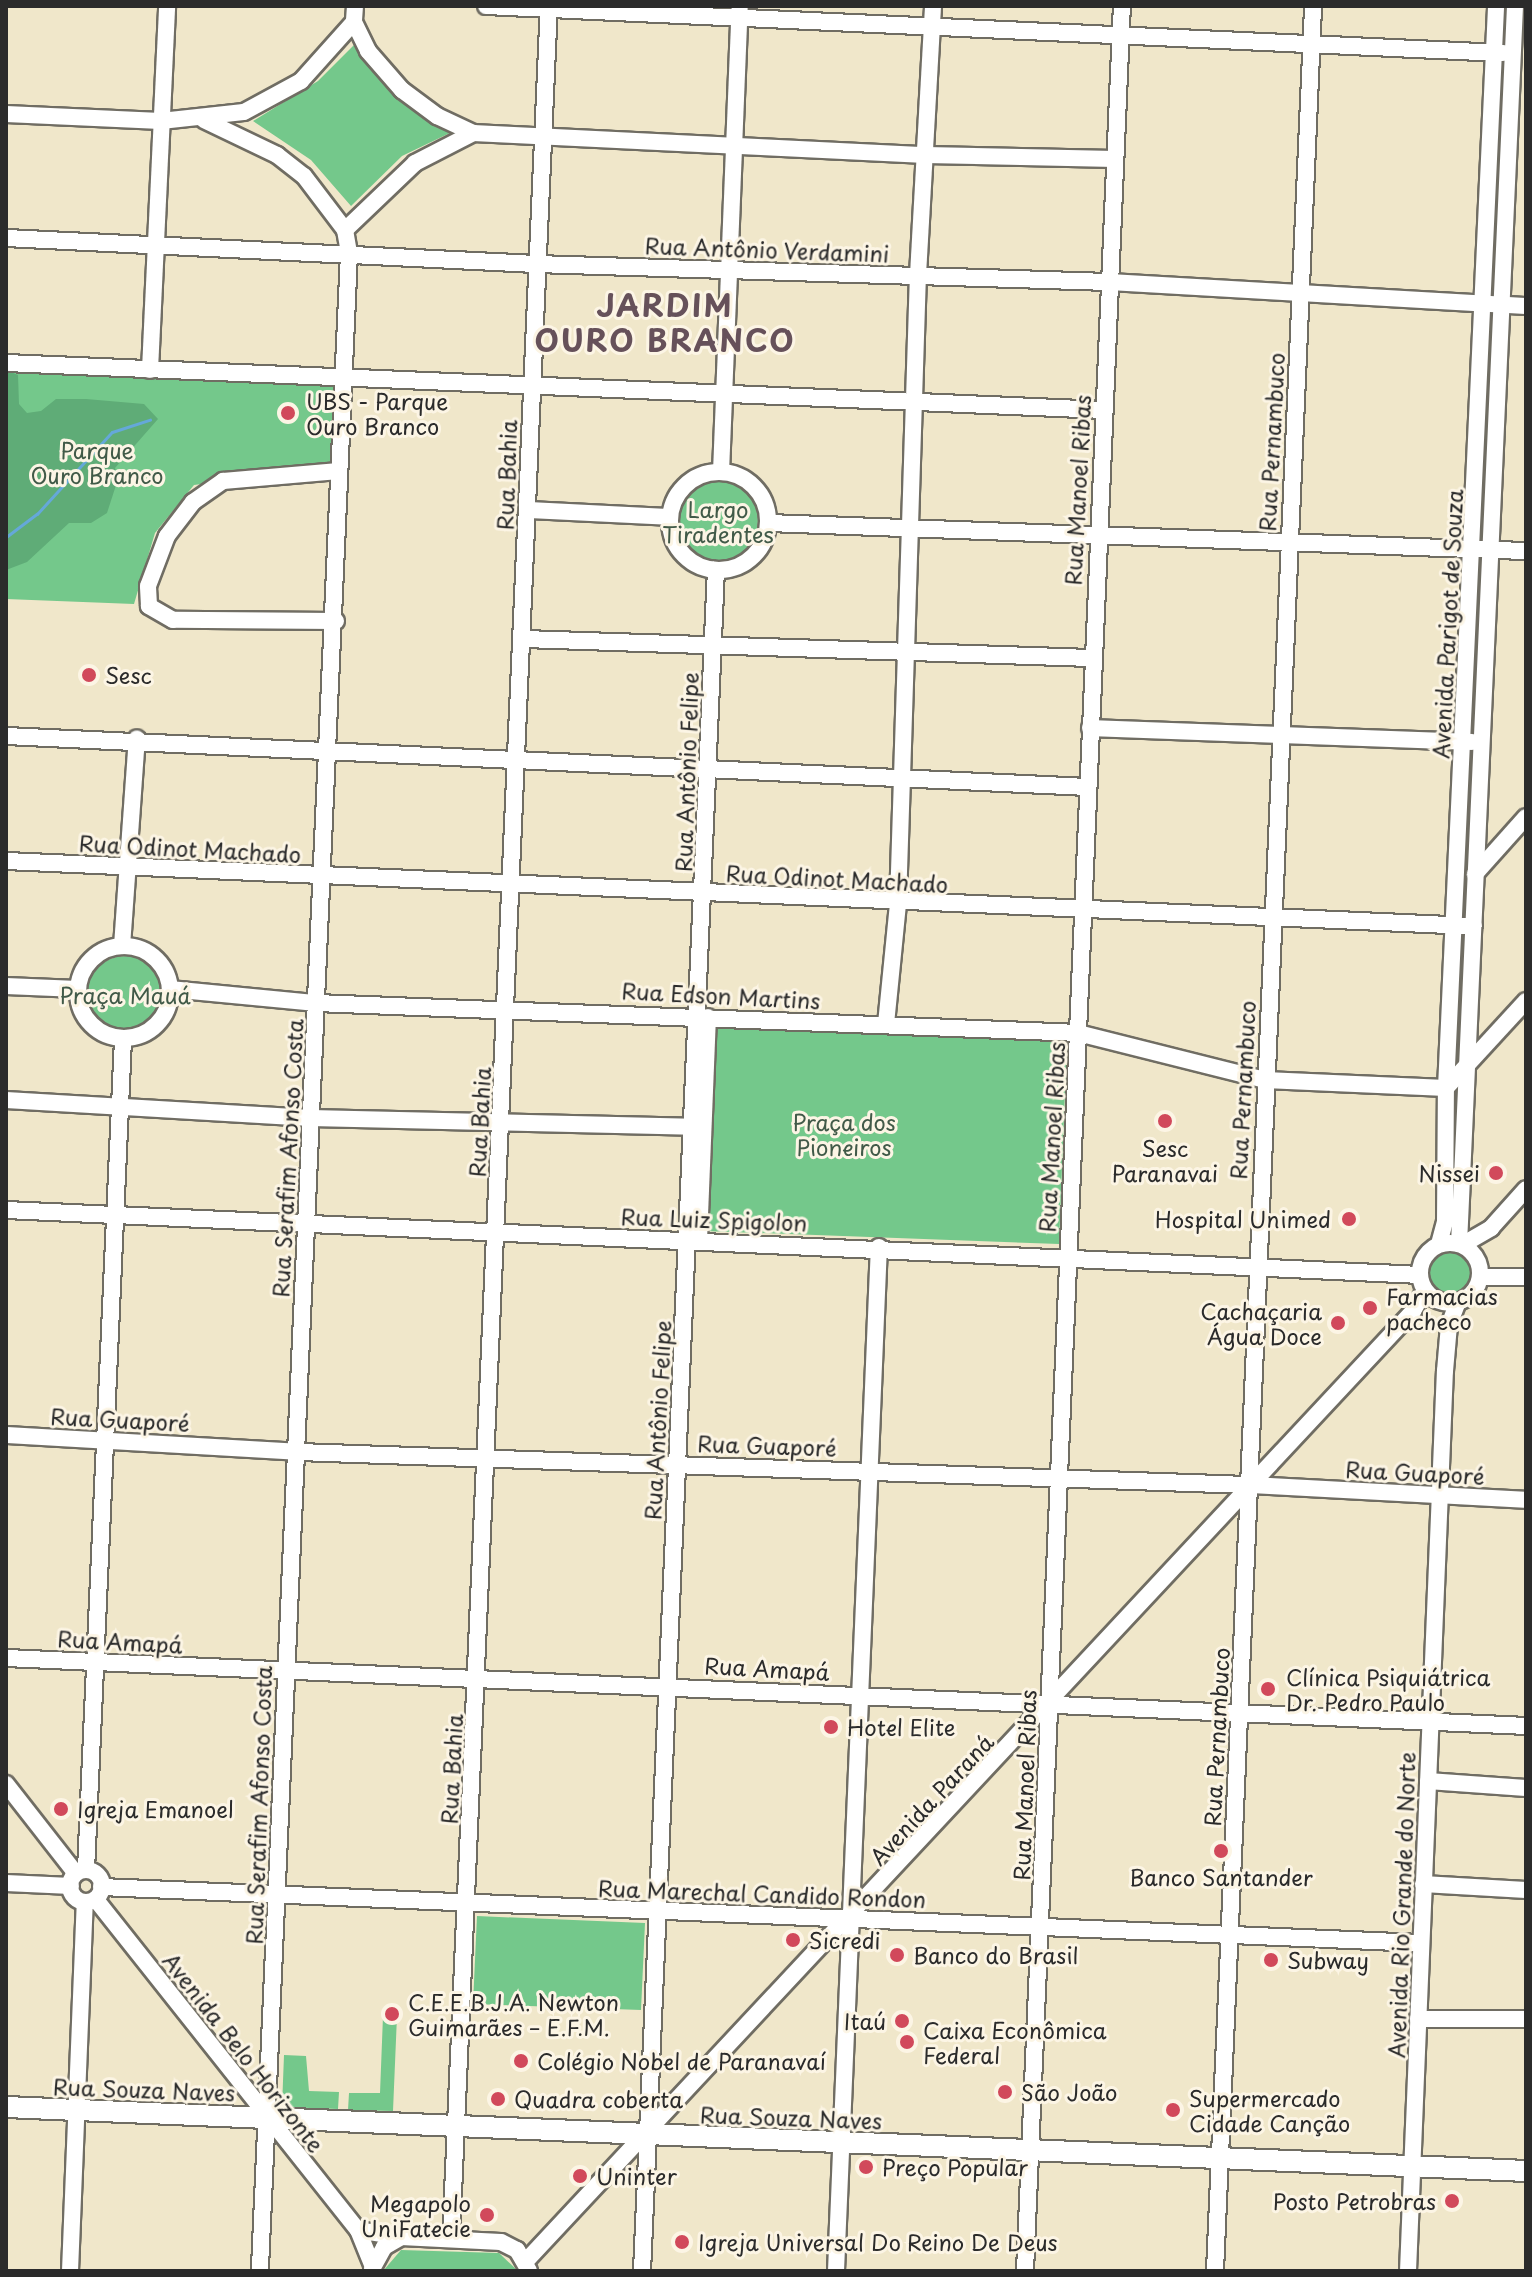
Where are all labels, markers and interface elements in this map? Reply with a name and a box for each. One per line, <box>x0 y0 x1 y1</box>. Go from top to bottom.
street label: Rua Antônio Verdamini <box>644 232 890 266</box>
district label: JARDIM OURO BRANCO <box>535 287 795 358</box>
street label: Rua Pernambuco <box>1253 351 1289 533</box>
place label: UBS - Parque Ouro Branco <box>306 387 449 438</box>
street label: Rua Manoel Ribas <box>1059 394 1095 586</box>
marker: UBS - Parque Ouro Branco <box>277 402 299 424</box>
street label: Rua Bahia <box>491 419 521 531</box>
park label: Parque Ouro Branco <box>30 436 164 488</box>
street label: Avenida Parigot de Souza <box>1427 489 1467 759</box>
park label: Largo Tiradentes <box>662 495 774 546</box>
place label: Sesc <box>105 662 152 688</box>
marker: Sesc <box>80 666 98 684</box>
street label: Rua Antônio Felipe <box>669 671 703 873</box>
street label: Rua Odinot Machado <box>78 829 302 867</box>
street label: Rua Odinot Machado <box>725 859 949 897</box>
street label: Rua Edson Martins <box>620 977 822 1013</box>
park label: Praça Mauá <box>60 982 190 1008</box>
street label: Rua Pernambuco <box>1224 999 1260 1181</box>
street label: Rua Serafim Afonso Costa <box>266 1017 308 1299</box>
street label: Rua Manoel Ribas <box>1033 1041 1069 1233</box>
street label: Rua Bahia <box>463 1066 495 1178</box>
park label: Praça dos Pioneiros <box>792 1108 896 1160</box>
marker: Sesc Paranavai <box>1156 1112 1174 1130</box>
place label: Sesc Paranavai <box>1112 1134 1218 1186</box>
place label: Nissei <box>1419 1160 1480 1186</box>
marker: Nissei <box>1487 1164 1505 1182</box>
street label: Rua Luiz Spigolon <box>620 1203 808 1235</box>
place label: Hospital Unimed <box>1154 1206 1331 1232</box>
marker: Hospital Unimed <box>1338 1208 1360 1230</box>
place label: Farmacias pacheco <box>1386 1282 1498 1334</box>
place label: Cachaçaria Água Doce <box>1200 1297 1322 1348</box>
marker: Farmacias pacheco <box>1361 1299 1379 1317</box>
marker: Cachaçaria Água Doce <box>1329 1314 1347 1332</box>
street label: Rua Antônio Felipe <box>639 1319 675 1521</box>
street label: Rua Guaporé <box>49 1402 191 1436</box>
street label: Rua Guaporé <box>696 1429 838 1461</box>
street label: Rua Guaporé <box>1344 1455 1486 1489</box>
street label: Rua Amapá <box>56 1625 184 1657</box>
street label: Rua Pernambuco <box>1198 1646 1234 1828</box>
street label: Rua Amapá <box>703 1652 831 1684</box>
place label: Clínica Psiquiátrica Dr. Pedro Paulo <box>1286 1663 1492 1714</box>
street label: Rua Serafim Afonso Costa <box>240 1664 276 1946</box>
marker: Clínica Psiquiátrica Dr. Pedro Paulo <box>1257 1678 1279 1700</box>
street label: Rua Manoel Ribas <box>1007 1689 1041 1881</box>
street label: Rua Bahia <box>435 1713 467 1825</box>
place label: Hotel Elite <box>847 1714 957 1740</box>
marker: Hotel Elite <box>822 1718 840 1736</box>
street label: Avenida Paraná <box>864 1729 998 1869</box>
street label: Avenida Rio Grande do Norte <box>1382 1750 1420 2060</box>
place label: Igreja Emanoel <box>77 1796 234 1822</box>
marker: Igreja Emanoel <box>52 1800 70 1818</box>
marker: Banco Santander <box>1212 1842 1230 1860</box>
place label: Banco Santander <box>1129 1864 1313 1890</box>
street label: Rua Marechal Candido Rondon <box>598 1874 926 1912</box>
place label: Sicredi <box>809 1927 880 1953</box>
marker: Sicredi <box>784 1931 802 1949</box>
place label: Banco do Brasil <box>913 1942 1079 1968</box>
marker: Banco do Brasil <box>888 1946 906 1964</box>
place label: Subway <box>1287 1947 1369 1973</box>
street label: Avenida Belo Horizonte <box>158 1948 330 2156</box>
marker: Subway <box>1262 1951 1280 1969</box>
place label: C.E.E.B.J.A. Newton Guimarães – E.F.M. <box>408 1988 622 2040</box>
marker: C.E.E.B.J.A. Newton Guimarães – E.F.M. <box>383 2005 401 2023</box>
place label: Itaú <box>844 2008 886 2034</box>
marker: Itaú <box>893 2012 911 2030</box>
place label: Caixa Econômica Federal <box>923 2016 1107 2068</box>
marker: Caixa Econômica Federal <box>898 2033 916 2051</box>
place label: Colégio Nobel de Paranavaí <box>537 2048 828 2074</box>
marker: Colégio Nobel de Paranavaí <box>512 2052 530 2070</box>
street label: Rua Souza Naves <box>52 2073 236 2105</box>
place label: São João <box>1021 2079 1118 2105</box>
marker: São João <box>996 2083 1014 2101</box>
place label: Supermercado Cidade Canção <box>1189 2084 1350 2136</box>
place label: Quadra coberta <box>514 2086 683 2112</box>
marker: Quadra coberta <box>489 2090 507 2108</box>
street label: Rua Souza Naves <box>699 2101 883 2133</box>
marker: Supermercado Cidade Canção <box>1164 2101 1182 2119</box>
place label: Preço Popular <box>882 2154 1028 2180</box>
marker: Preço Popular <box>857 2158 875 2176</box>
place label: Uninter <box>596 2163 677 2189</box>
marker: Uninter <box>571 2167 589 2185</box>
place label: Posto Petrobras <box>1273 2188 1436 2214</box>
place label: Megapolo UniFatecie <box>361 2189 471 2240</box>
marker: Posto Petrobras <box>1443 2192 1461 2210</box>
marker: Megapolo UniFatecie <box>478 2206 496 2224</box>
place label: Igreja Universal Do Reino De Deus <box>698 2229 1060 2255</box>
marker: Igreja Universal Do Reino De Deus <box>673 2233 691 2251</box>

